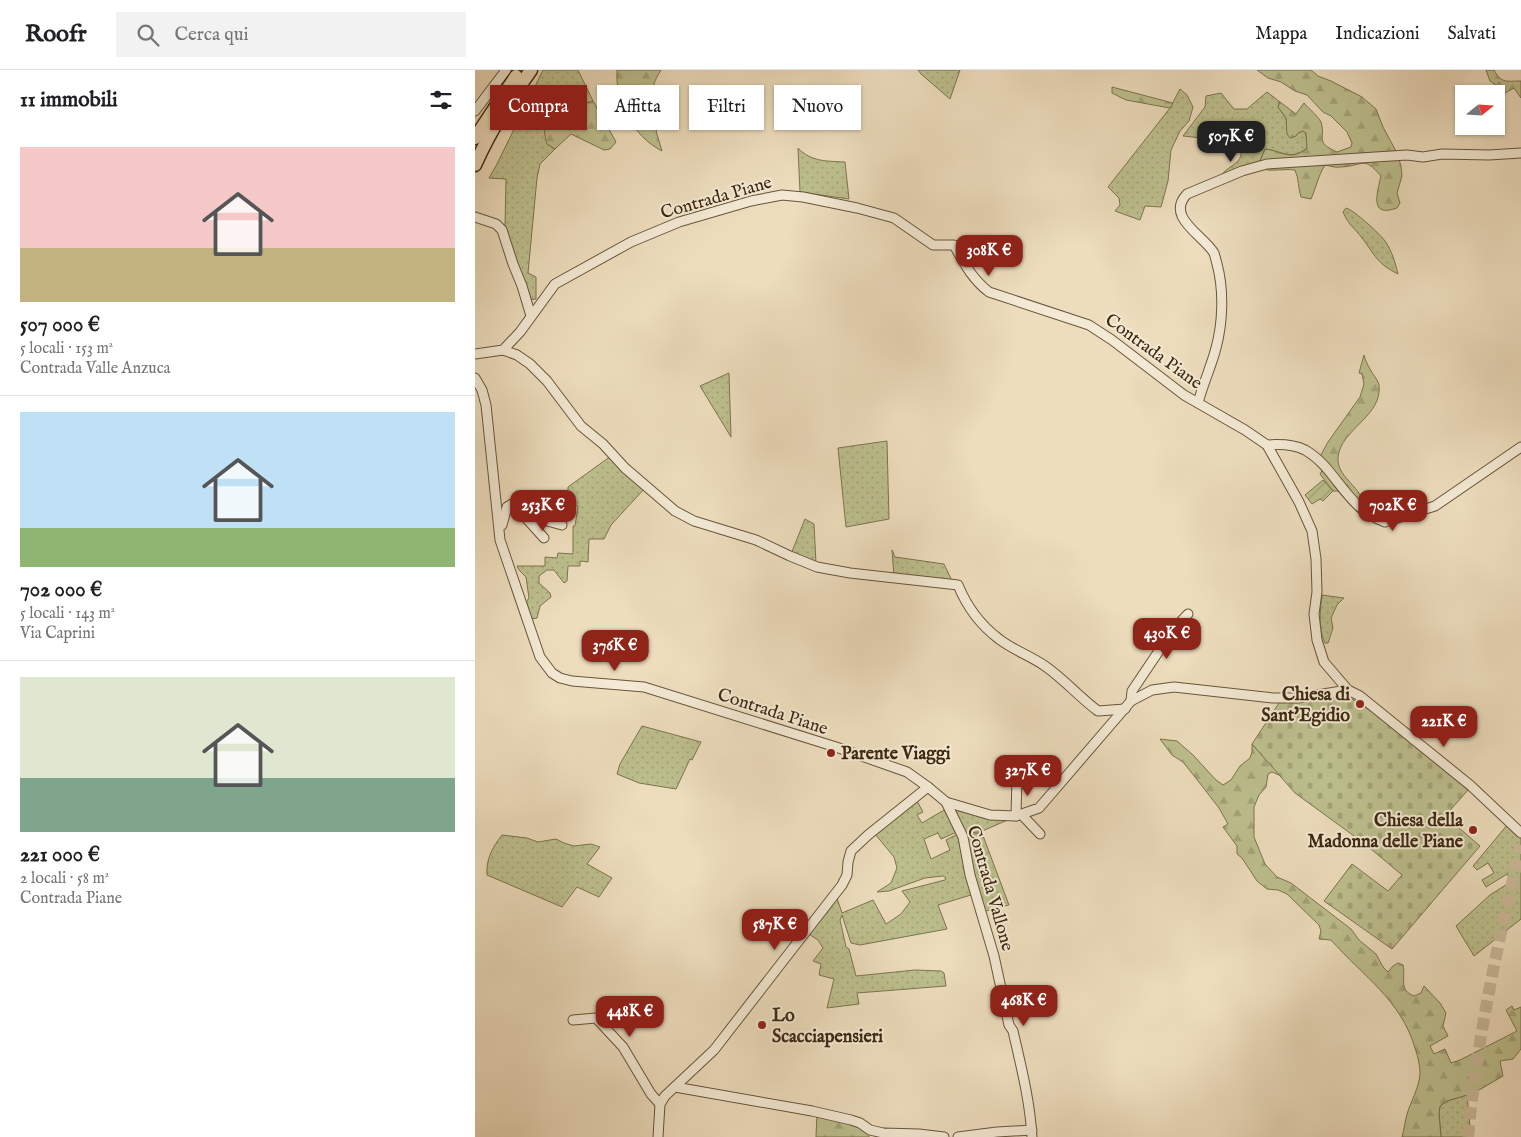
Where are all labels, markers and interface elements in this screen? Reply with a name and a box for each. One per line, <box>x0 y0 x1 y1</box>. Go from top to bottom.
search box <box>116 12 466 57</box>
text: Roofr <box>25 19 86 50</box>
icon: search <box>134 21 162 49</box>
text: Cerca qui <box>174 23 249 47</box>
text: Mappa <box>1255 23 1307 46</box>
text: Indicazioni <box>1335 23 1420 46</box>
text: Salvati <box>1448 23 1496 46</box>
chip: Compra <box>490 85 587 130</box>
chip: Affitta <box>597 85 679 130</box>
chip: Filtri <box>689 85 764 130</box>
chip: Nuovo <box>774 85 861 130</box>
north arrow <box>1455 85 1505 135</box>
map controls <box>1455 85 1505 135</box>
icon: filters <box>427 86 455 114</box>
text: 11 immobili <box>20 87 118 114</box>
pin: 507K € <box>1190 121 1272 163</box>
text: 507K € <box>1208 127 1254 147</box>
street label: Contrada Piane <box>658 172 775 225</box>
icon: home <box>193 179 283 269</box>
pin: 308K € <box>948 234 1030 277</box>
text: 308K € <box>967 241 1011 261</box>
street label: Contrada Piane <box>1100 309 1206 395</box>
text: 507 000 € <box>20 312 100 339</box>
text: 5 locali · 153 m² <box>20 339 113 359</box>
text: Contrada Valle Anzuca <box>20 359 170 379</box>
icon: home <box>193 445 283 535</box>
pin: 253K € <box>502 490 584 532</box>
pin: 702K € <box>1352 490 1434 532</box>
text: 253K € <box>521 496 565 516</box>
text: 702K € <box>1369 496 1417 516</box>
text: 702 000 € <box>20 577 102 604</box>
text: 5 locali · 143 m² <box>20 604 115 624</box>
pin: 430K € <box>1126 618 1208 660</box>
text: Via Caprini <box>20 624 95 644</box>
text: 430K € <box>1144 624 1190 644</box>
pin: 376K € <box>574 630 656 672</box>
text: 376K € <box>593 636 637 656</box>
street label: Contrada Piane <box>714 684 831 741</box>
place label: Chiesa di Sant'Egidio <box>1261 684 1350 728</box>
marker: Chiesa di Sant'Egidio <box>1354 698 1366 710</box>
pin: 221K € <box>1403 706 1485 748</box>
icon: home <box>193 710 283 800</box>
text: 221K € <box>1421 712 1467 732</box>
place label: Parente Viaggi <box>841 743 951 766</box>
marker: Parente Viaggi <box>825 747 837 759</box>
pin: 327K € <box>987 754 1069 797</box>
text: 327K € <box>1005 761 1051 781</box>
place label: Chiesa della Madonna delle Piane <box>1307 810 1464 854</box>
street label: Contrada Vallone <box>961 823 1018 954</box>
marker: Chiesa della Madonna delle Piane <box>1467 824 1479 836</box>
text: 221 000 € <box>20 842 100 869</box>
text: 2 locali · 58 m² <box>20 869 109 889</box>
text: Contrada Piane <box>20 889 122 909</box>
pin: 587K € <box>734 908 816 951</box>
text: 587K € <box>753 915 797 935</box>
pin: 468K € <box>983 984 1065 1027</box>
text: 468K € <box>1001 991 1047 1011</box>
pin: 448K € <box>589 996 671 1038</box>
text: 448K € <box>607 1002 653 1022</box>
place label: Lo Scacciapensieri <box>772 1005 883 1049</box>
marker: Lo Scacciapensieri <box>756 1019 768 1031</box>

